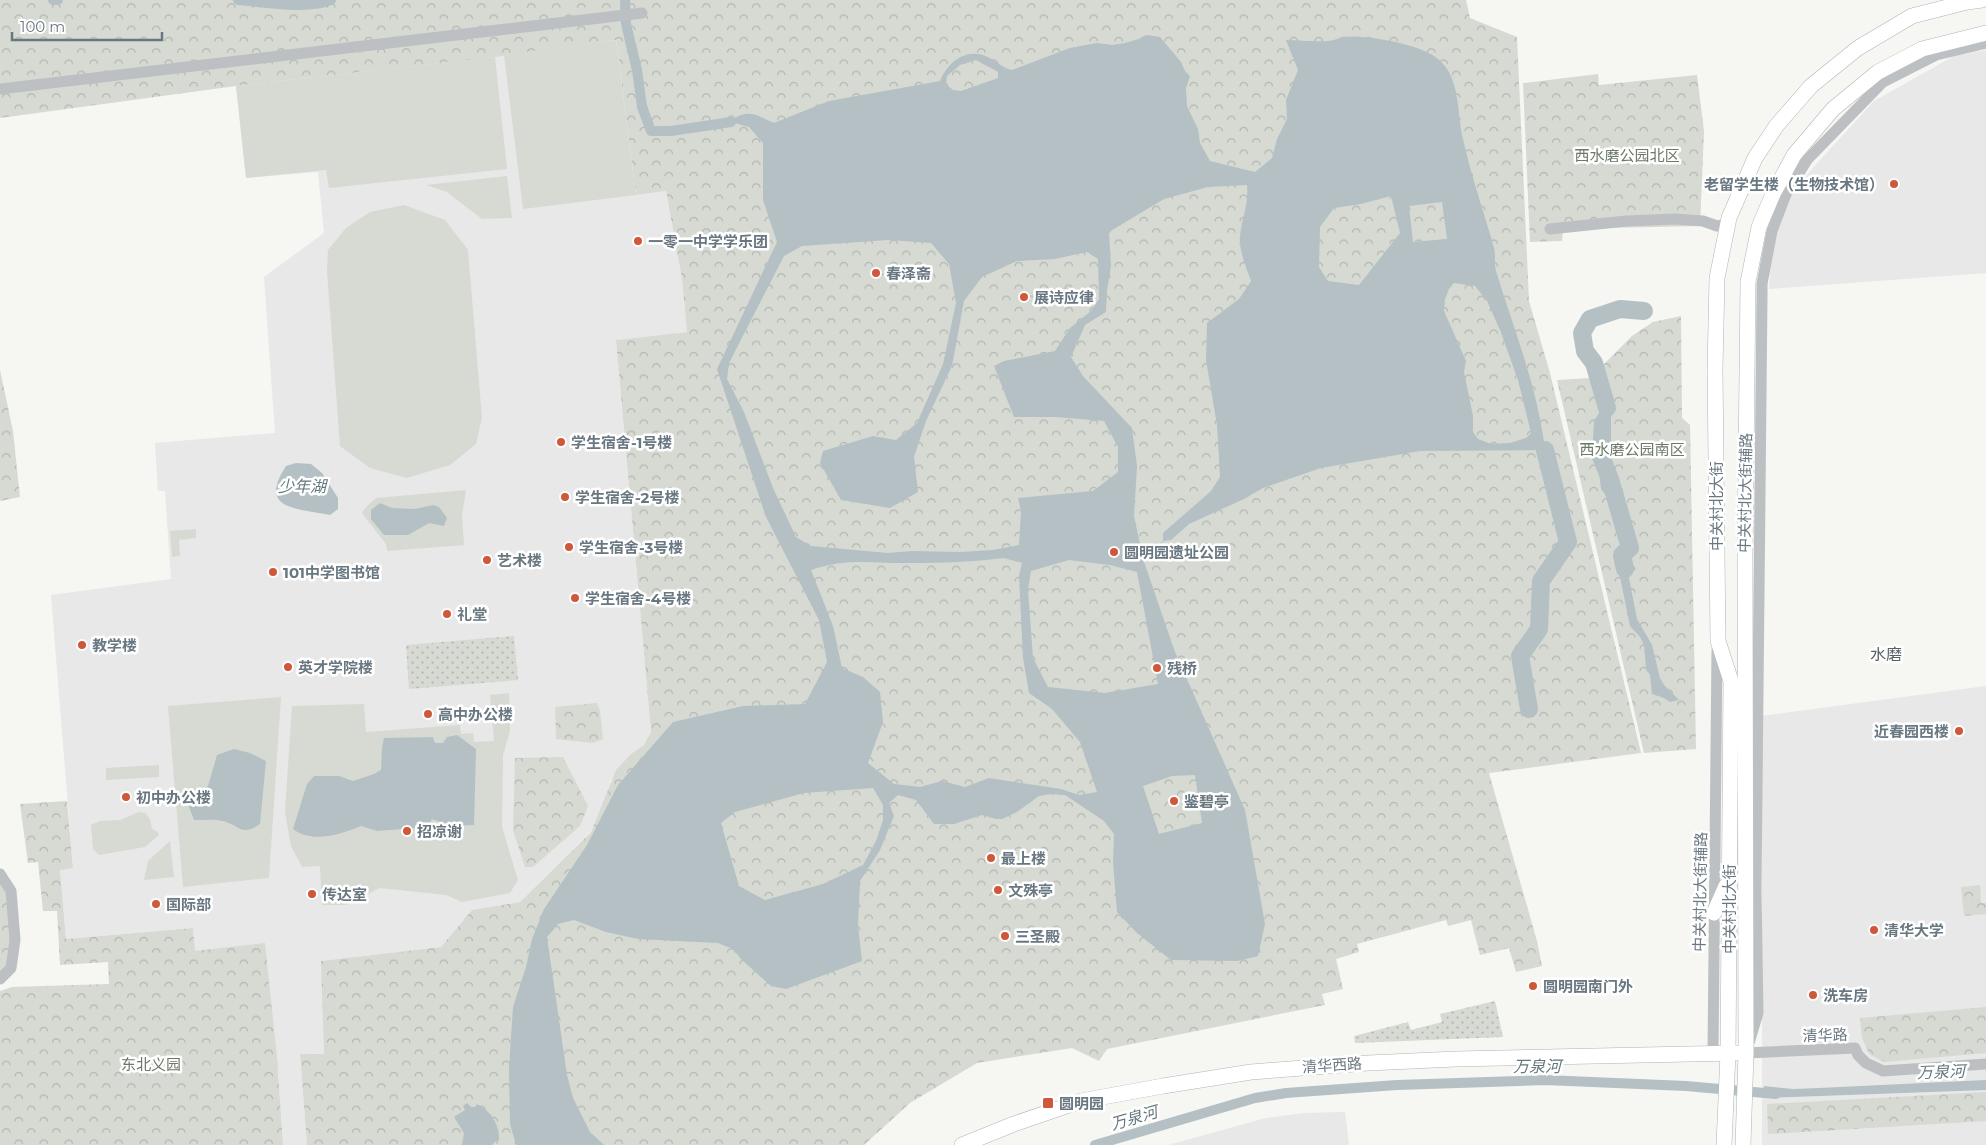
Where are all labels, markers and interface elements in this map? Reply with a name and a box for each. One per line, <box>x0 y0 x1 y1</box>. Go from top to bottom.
scale bar <box>12 10 162 42</box>
text: 100 m <box>20 17 65 36</box>
park label: 西水磨公园北区 <box>1574 146 1680 165</box>
place label: 老留学生楼（生物技术馆） <box>1704 175 1884 194</box>
marker: 老留学生楼（生物技术馆） <box>1888 178 1900 190</box>
place label: 一零一中学学乐团 <box>648 232 768 251</box>
marker: 一零一中学学乐团 <box>632 235 644 247</box>
place label: 春泽斋 <box>886 264 931 283</box>
marker: 春泽斋 <box>870 267 882 279</box>
place label: 展诗应律 <box>1034 288 1094 307</box>
marker: 展诗应律 <box>1018 291 1030 303</box>
place label: 学生宿舍-1号楼 <box>571 433 672 452</box>
street label: 中关村北大街辅路 <box>1734 433 1756 553</box>
marker: 学生宿舍-1号楼 <box>555 436 567 448</box>
park label: 西水磨公园南区 <box>1579 440 1685 459</box>
street label: 中关村北大街 <box>1707 461 1726 551</box>
water label: 少年湖 <box>278 477 329 496</box>
place label: 学生宿舍-2号楼 <box>575 488 679 507</box>
marker: 学生宿舍-2号楼 <box>559 491 571 503</box>
place label: 学生宿舍-3号楼 <box>579 538 683 557</box>
marker: 学生宿舍-3号楼 <box>563 541 575 553</box>
place label: 圆明园遗址公园 <box>1124 543 1229 562</box>
marker: 圆明园遗址公园 <box>1108 546 1120 558</box>
place label: 艺术楼 <box>497 551 542 570</box>
marker: 艺术楼 <box>481 554 493 566</box>
place label: 101中学图书馆 <box>283 563 380 582</box>
marker: 101中学图书馆 <box>267 566 279 578</box>
place label: 学生宿舍-4号楼 <box>585 589 691 608</box>
marker: 学生宿舍-4号楼 <box>569 592 581 604</box>
place label: 礼堂 <box>457 605 487 624</box>
marker: 礼堂 <box>441 608 453 620</box>
place label: 教学楼 <box>92 636 137 655</box>
marker: 教学楼 <box>76 639 88 651</box>
district label: 水磨 <box>1870 645 1902 664</box>
place label: 英才学院楼 <box>298 658 373 677</box>
place label: 残桥 <box>1167 659 1197 678</box>
marker: 英才学院楼 <box>282 661 294 673</box>
marker: 残桥 <box>1151 662 1163 674</box>
place label: 高中办公楼 <box>438 705 513 724</box>
marker: 高中办公楼 <box>422 708 434 720</box>
place label: 近春园西楼 <box>1874 722 1949 741</box>
marker: 近春园西楼 <box>1953 725 1965 737</box>
place label: 初中办公楼 <box>136 788 211 807</box>
marker: 初中办公楼 <box>120 791 132 803</box>
place label: 鉴碧亭 <box>1184 792 1229 811</box>
marker: 鉴碧亭 <box>1168 795 1180 807</box>
place label: 招凉谢 <box>417 822 462 841</box>
marker: 招凉谢 <box>401 825 413 837</box>
street label: 中关村北大街辅路 <box>1689 832 1711 952</box>
place label: 最上楼 <box>1001 849 1046 868</box>
marker: 最上楼 <box>985 852 997 864</box>
street label: 中关村北大街 <box>1720 864 1739 954</box>
place label: 文殊亭 <box>1008 881 1053 900</box>
marker: 文殊亭 <box>992 884 1004 896</box>
place label: 传达室 <box>322 885 367 904</box>
marker: 传达室 <box>306 888 318 900</box>
place label: 国际部 <box>166 895 211 914</box>
marker: 国际部 <box>150 898 162 910</box>
place label: 清华大学 <box>1884 921 1944 940</box>
marker: 清华大学 <box>1868 924 1880 936</box>
place label: 三圣殿 <box>1015 927 1060 946</box>
marker: 三圣殿 <box>999 930 1011 942</box>
place label: 圆明园南门外 <box>1543 977 1633 996</box>
marker: 圆明园南门外 <box>1527 980 1539 992</box>
place label: 洗车房 <box>1823 986 1868 1005</box>
marker: 洗车房 <box>1807 989 1819 1001</box>
street label: 清华路 <box>1802 1025 1848 1045</box>
street label: 清华西路 <box>1301 1053 1363 1077</box>
park label: 东北义园 <box>121 1055 181 1074</box>
water label: 万泉河 <box>1513 1057 1564 1076</box>
water label: 万泉河 <box>1917 1062 1968 1082</box>
place label: 圆明园 <box>1059 1094 1104 1113</box>
marker: 圆明园 <box>1041 1096 1055 1110</box>
water label: 万泉河 <box>1108 1101 1163 1134</box>

